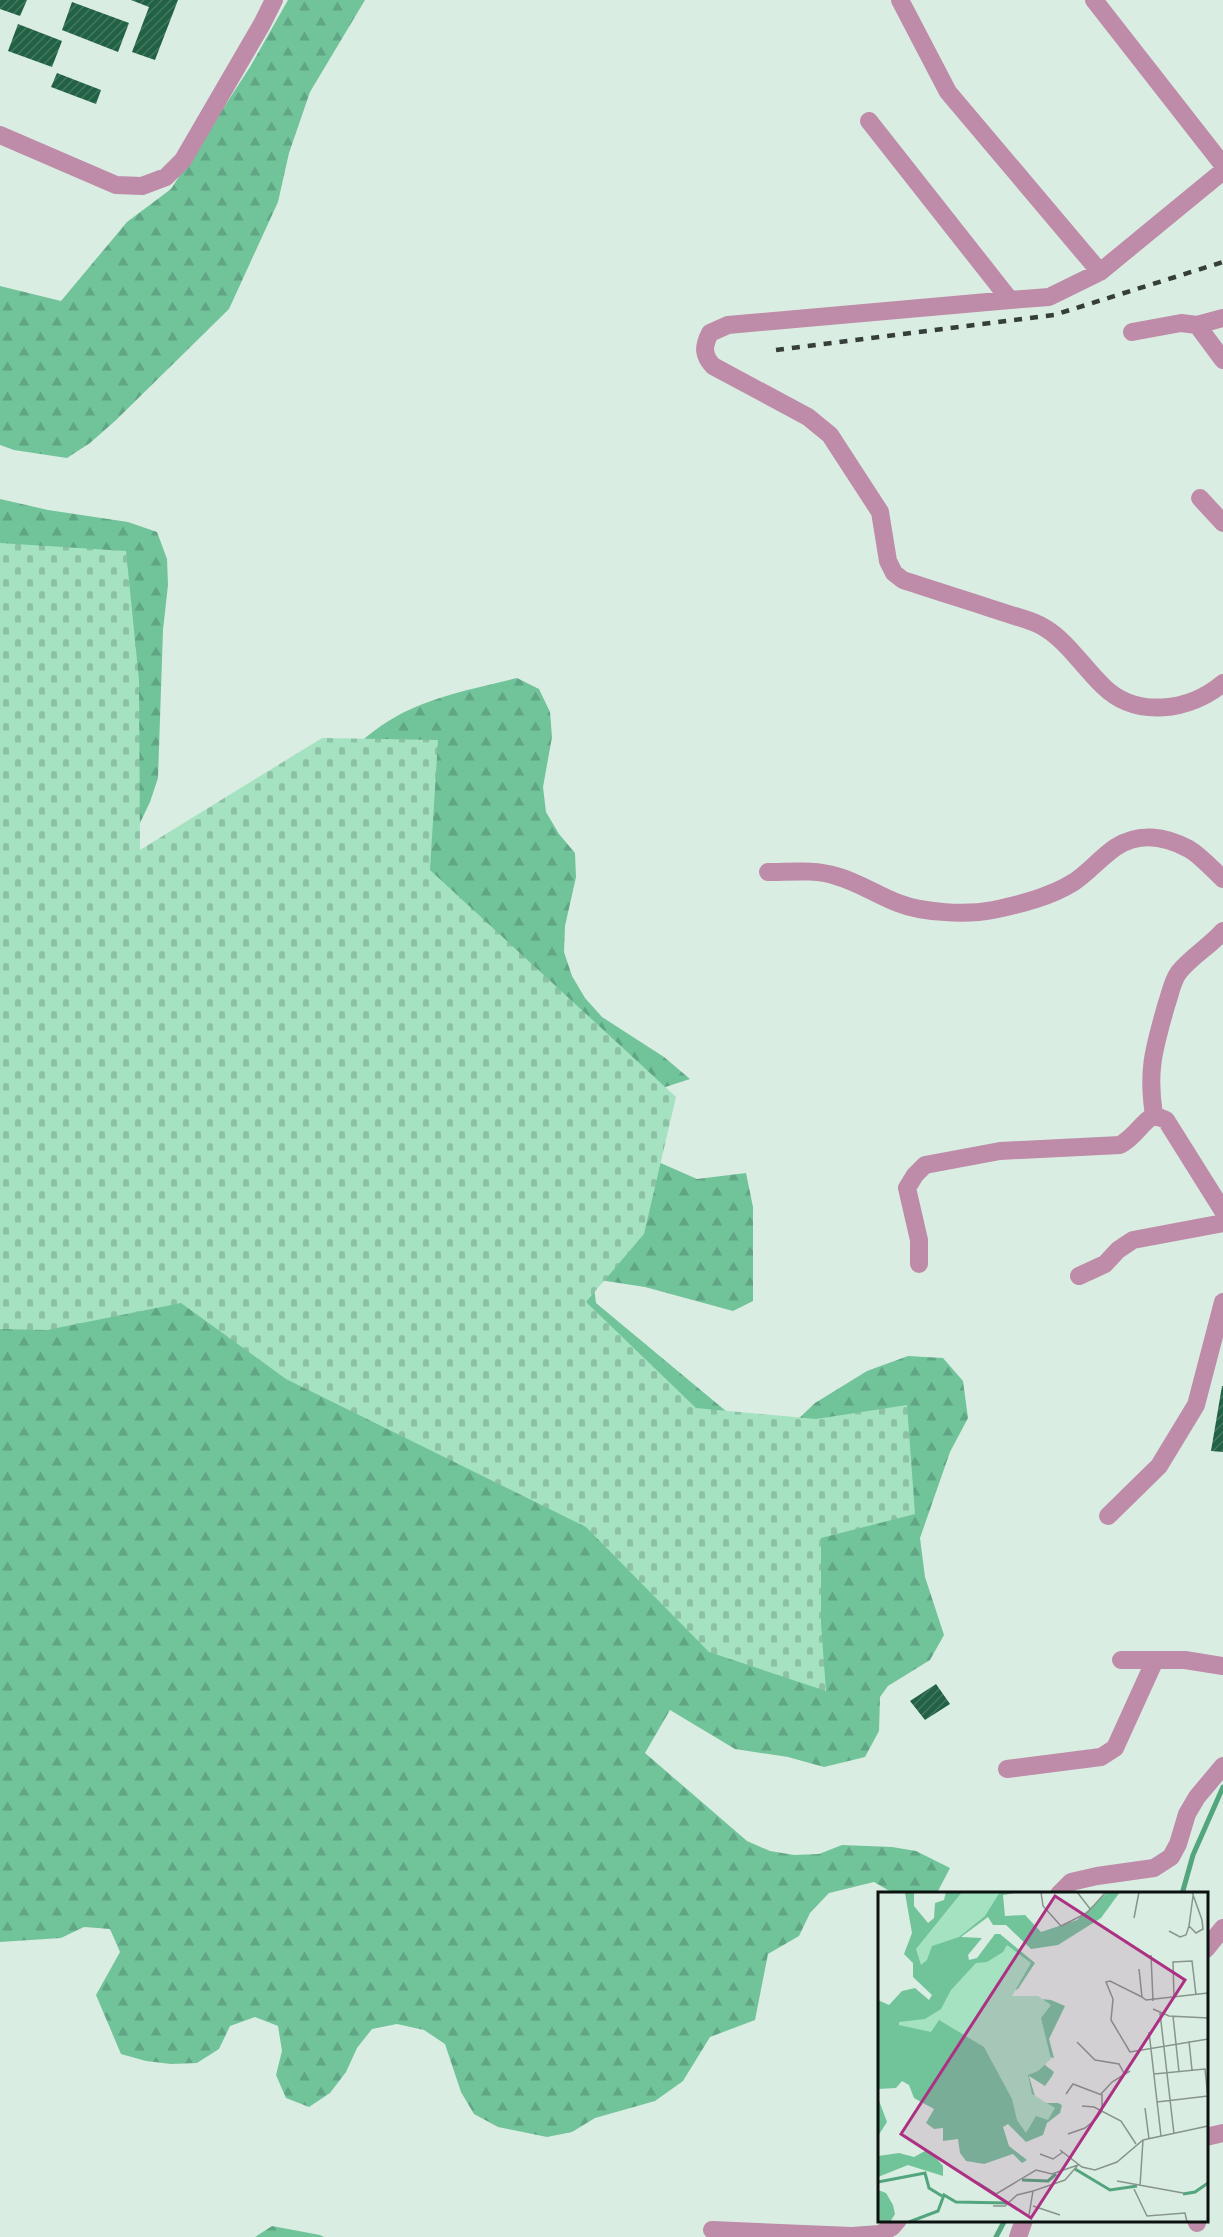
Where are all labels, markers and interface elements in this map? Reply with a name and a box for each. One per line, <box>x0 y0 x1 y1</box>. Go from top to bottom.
inset map <box>878 1892 1208 2222</box>

